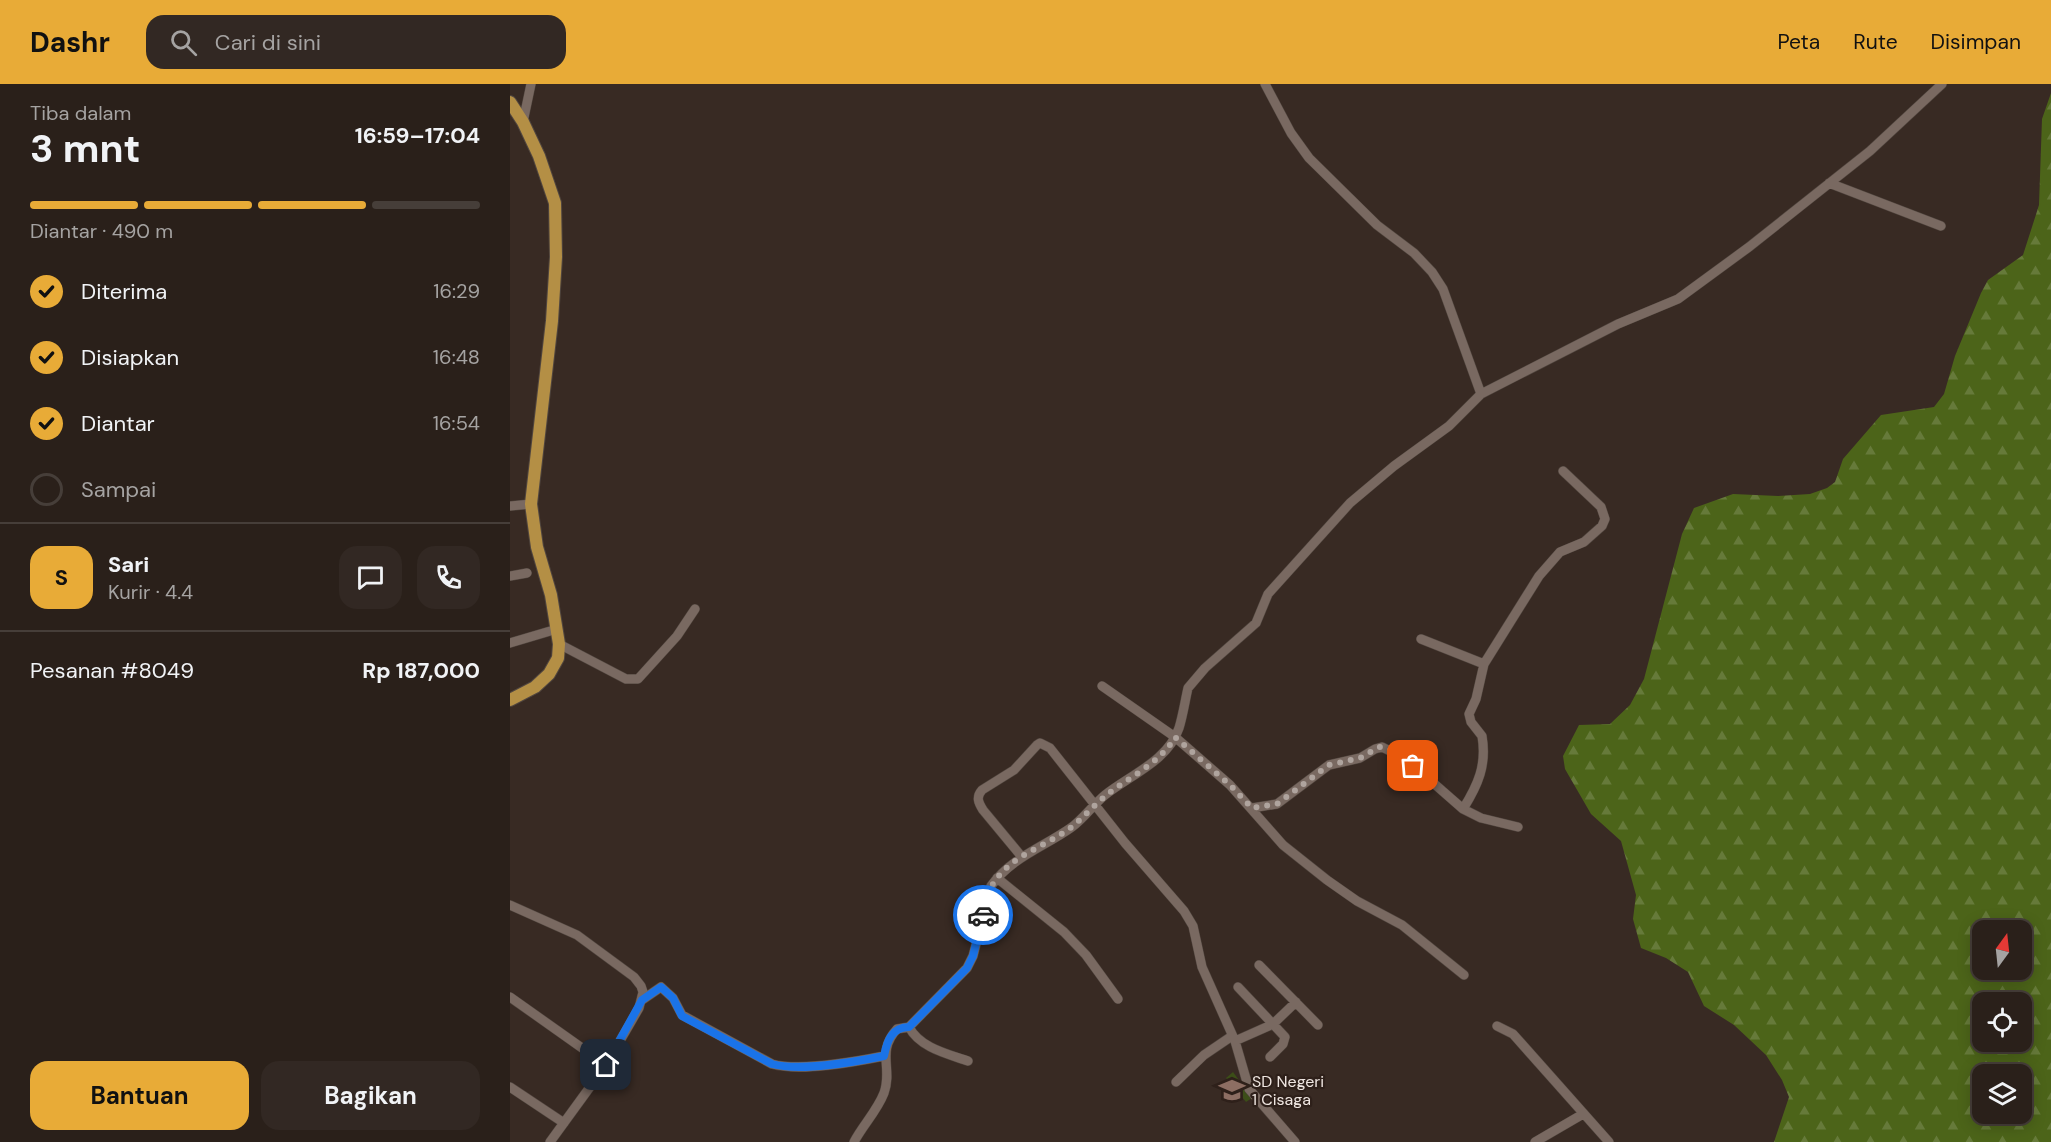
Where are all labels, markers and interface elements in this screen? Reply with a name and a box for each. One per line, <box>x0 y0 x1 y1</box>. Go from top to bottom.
search box <box>146 15 566 69</box>
text: Dashr <box>30 24 110 61</box>
icon: search <box>167 26 200 59</box>
text: Cari di sini <box>215 28 321 57</box>
text: Peta <box>1777 28 1820 56</box>
text: Rute <box>1853 28 1898 56</box>
text: Disimpan <box>1931 28 2021 56</box>
text: Tiba dalam <box>30 100 131 126</box>
text: 16:59–17:04 <box>355 121 480 150</box>
text: 3 mnt <box>30 123 140 174</box>
text: Diantar · 490 m <box>30 218 173 244</box>
icon: check <box>30 275 63 308</box>
text: Diterima <box>81 277 167 306</box>
text: 16:29 <box>433 278 480 304</box>
icon: check <box>30 341 63 374</box>
text: Disiapkan <box>81 343 179 372</box>
text: 16:48 <box>433 344 480 370</box>
icon: check <box>30 407 63 440</box>
text: Diantar <box>81 409 155 438</box>
text: 16:54 <box>433 410 480 436</box>
text: Sampai <box>81 475 156 504</box>
button: chat <box>339 546 402 609</box>
button: phone <box>417 546 480 609</box>
text: Sari <box>108 550 149 579</box>
text: S <box>55 563 68 592</box>
text: Kurir · 4.4 <box>108 579 193 605</box>
text: Pesanan #8049 <box>30 656 194 685</box>
text: Rp 187,000 <box>362 656 480 685</box>
pin <box>1387 740 1438 791</box>
icon: bag <box>1396 749 1429 782</box>
courier <box>953 885 1013 945</box>
icon: car <box>967 899 1000 932</box>
north arrow <box>1972 920 2032 980</box>
map controls <box>1972 920 2032 1124</box>
button: locate <box>1972 992 2032 1052</box>
pin <box>580 1039 631 1090</box>
icon: home <box>589 1048 622 1081</box>
button: Bantuan <box>30 1061 249 1130</box>
button: Bagikan <box>261 1061 480 1130</box>
button: layers <box>1972 1064 2032 1124</box>
place label: SD Negeri 1 Cisaga <box>1252 1071 1324 1110</box>
school or university icon: SD Negeri 1 Cisaga <box>1217 1075 1247 1105</box>

